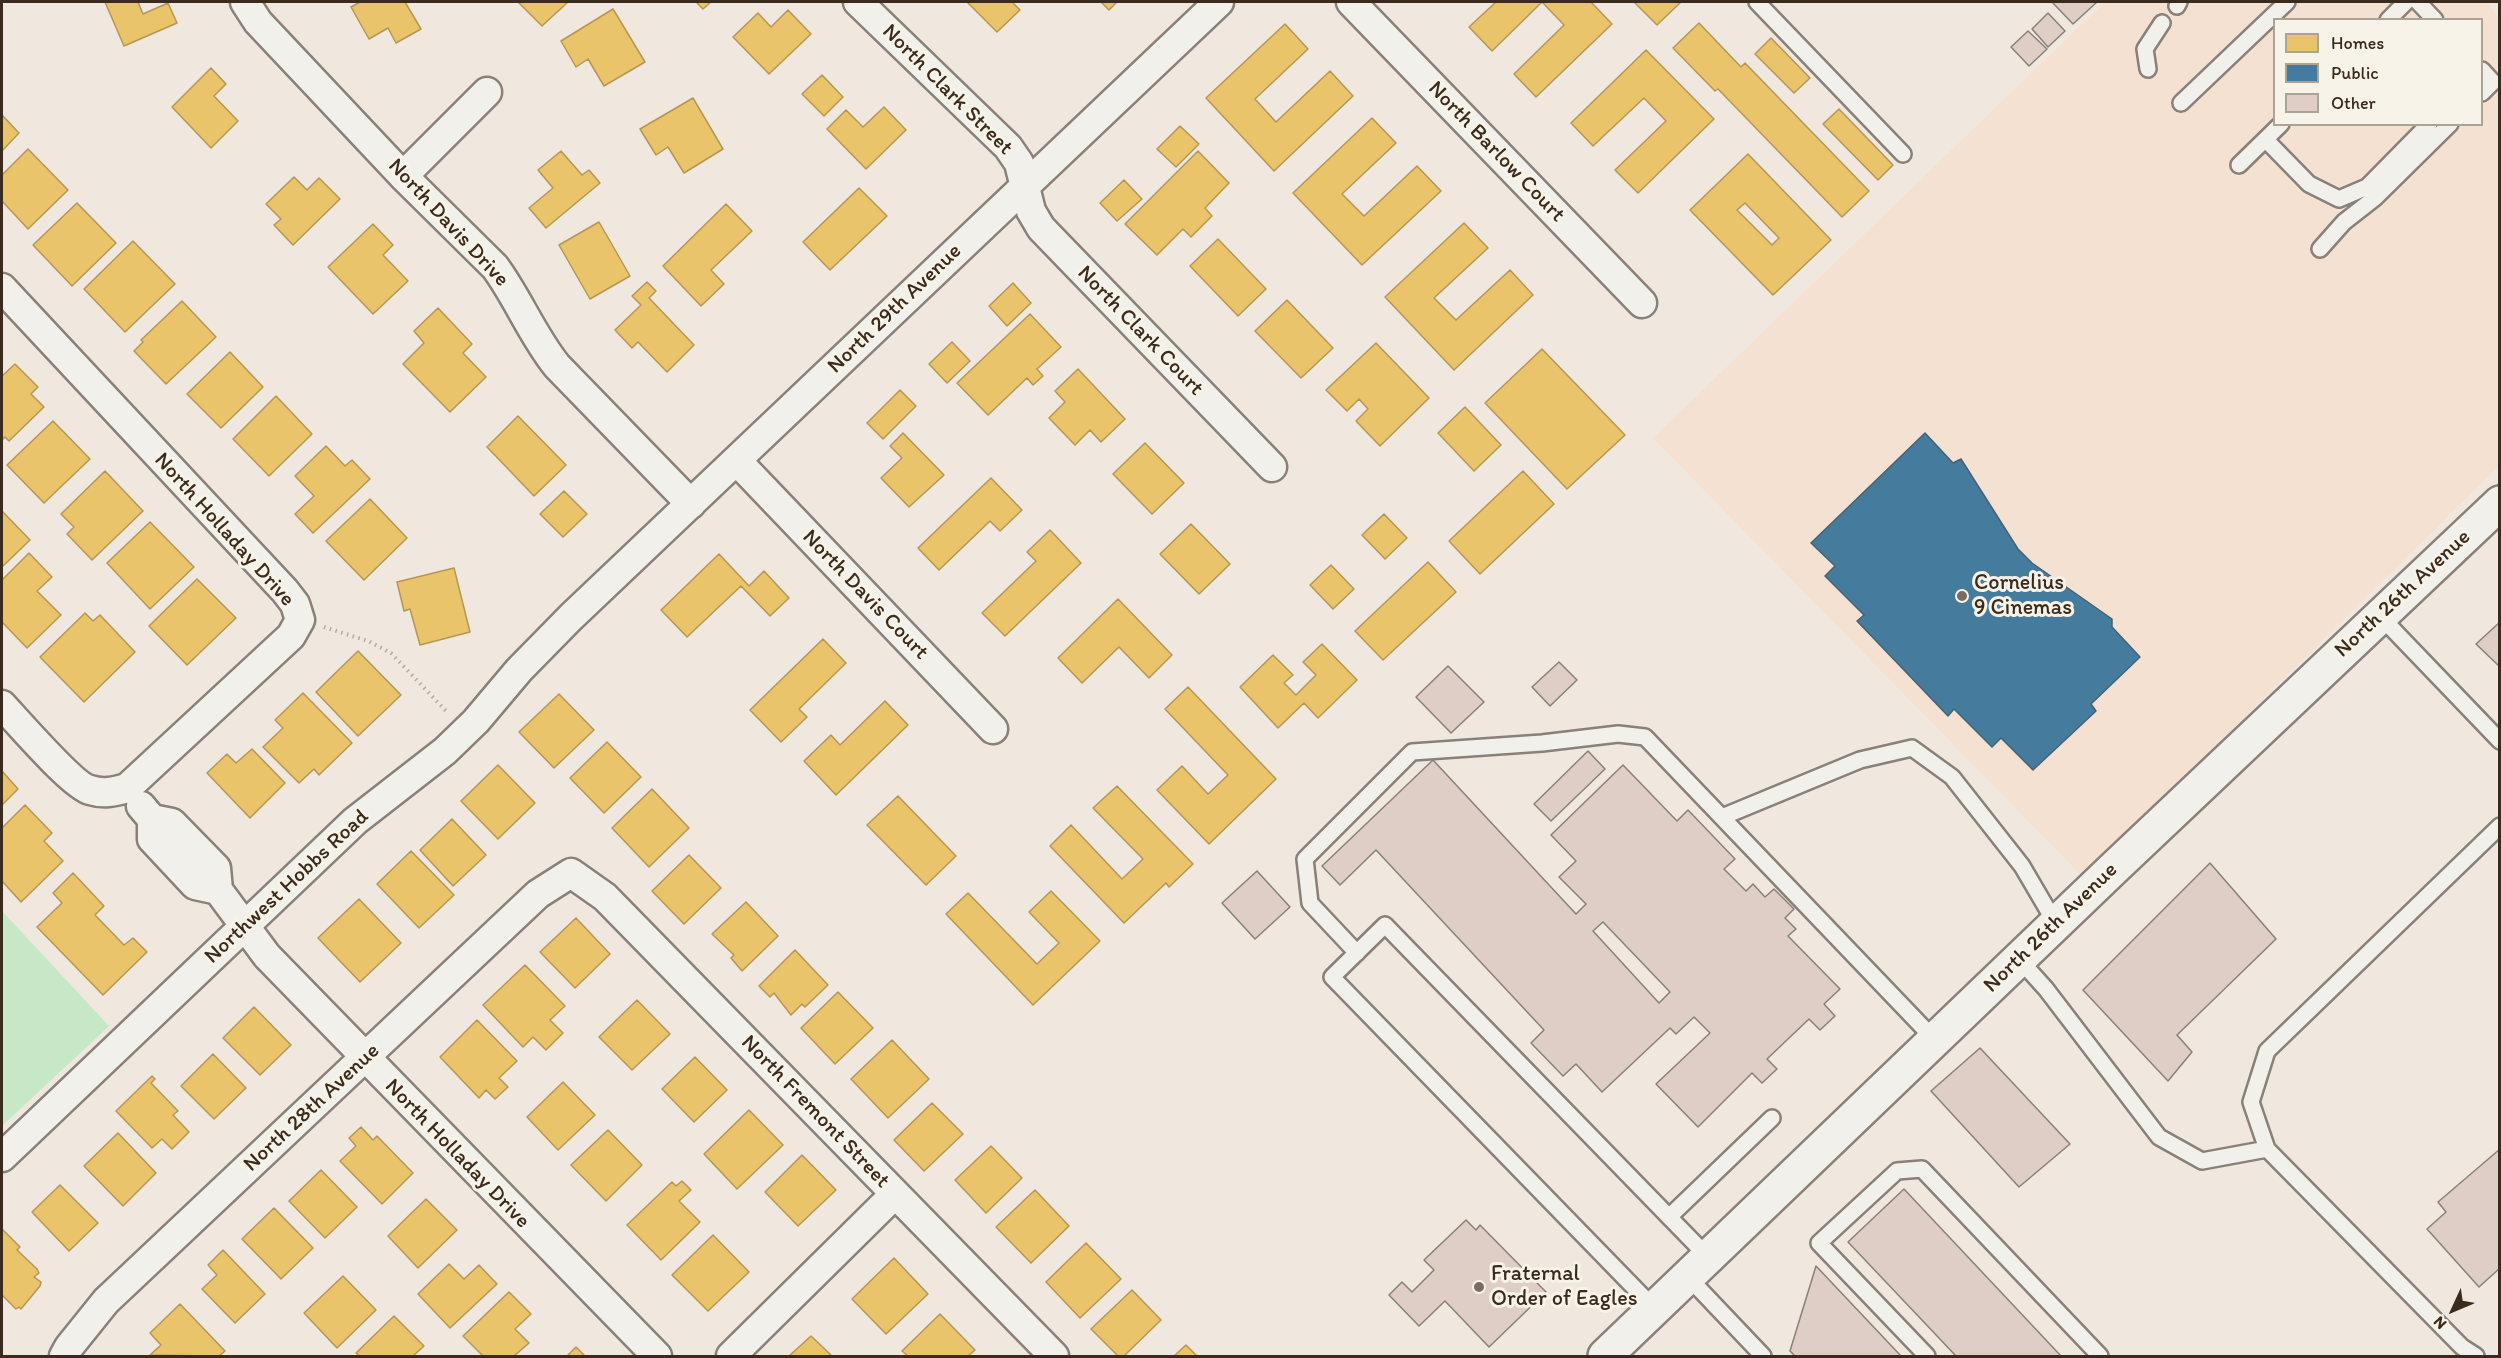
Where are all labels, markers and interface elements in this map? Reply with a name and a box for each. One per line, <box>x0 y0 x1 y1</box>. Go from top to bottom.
legend <box>2273 18 2483 126</box>
street label: North Clark Street <box>876 19 1018 161</box>
text: Homes <box>2331 32 2384 54</box>
text: Public <box>2331 62 2379 84</box>
street label: North Barlow Court <box>1422 76 1570 228</box>
text: Other <box>2331 92 2376 114</box>
street label: North Davis Drive <box>382 153 514 293</box>
street label: North 29th Avenue <box>823 238 967 380</box>
street label: North Clark Court <box>1071 260 1209 402</box>
street label: North Holladay Drive <box>148 448 300 612</box>
street label: North Davis Court <box>796 524 934 666</box>
street label: North 26th Avenue <box>2330 524 2476 664</box>
place label: Cornelius 9 Cinemas <box>1974 570 2072 622</box>
marker: Cornelius 9 Cinemas <box>1955 589 1969 603</box>
street label: Northwest Hobbs Road <box>199 804 375 970</box>
street label: North 26th Avenue <box>1978 857 2124 999</box>
street label: North Fremont Street <box>735 1030 895 1194</box>
street label: North 28th Avenue <box>238 1038 386 1178</box>
street label: North Holladay Drive <box>379 1074 535 1234</box>
place label: Fraternal Order of Eagles <box>1491 1261 1638 1312</box>
marker: Fraternal Order of Eagles <box>1472 1280 1486 1294</box>
north arrow <box>2423 1280 2483 1340</box>
text: N <box>2429 1312 2450 1333</box>

